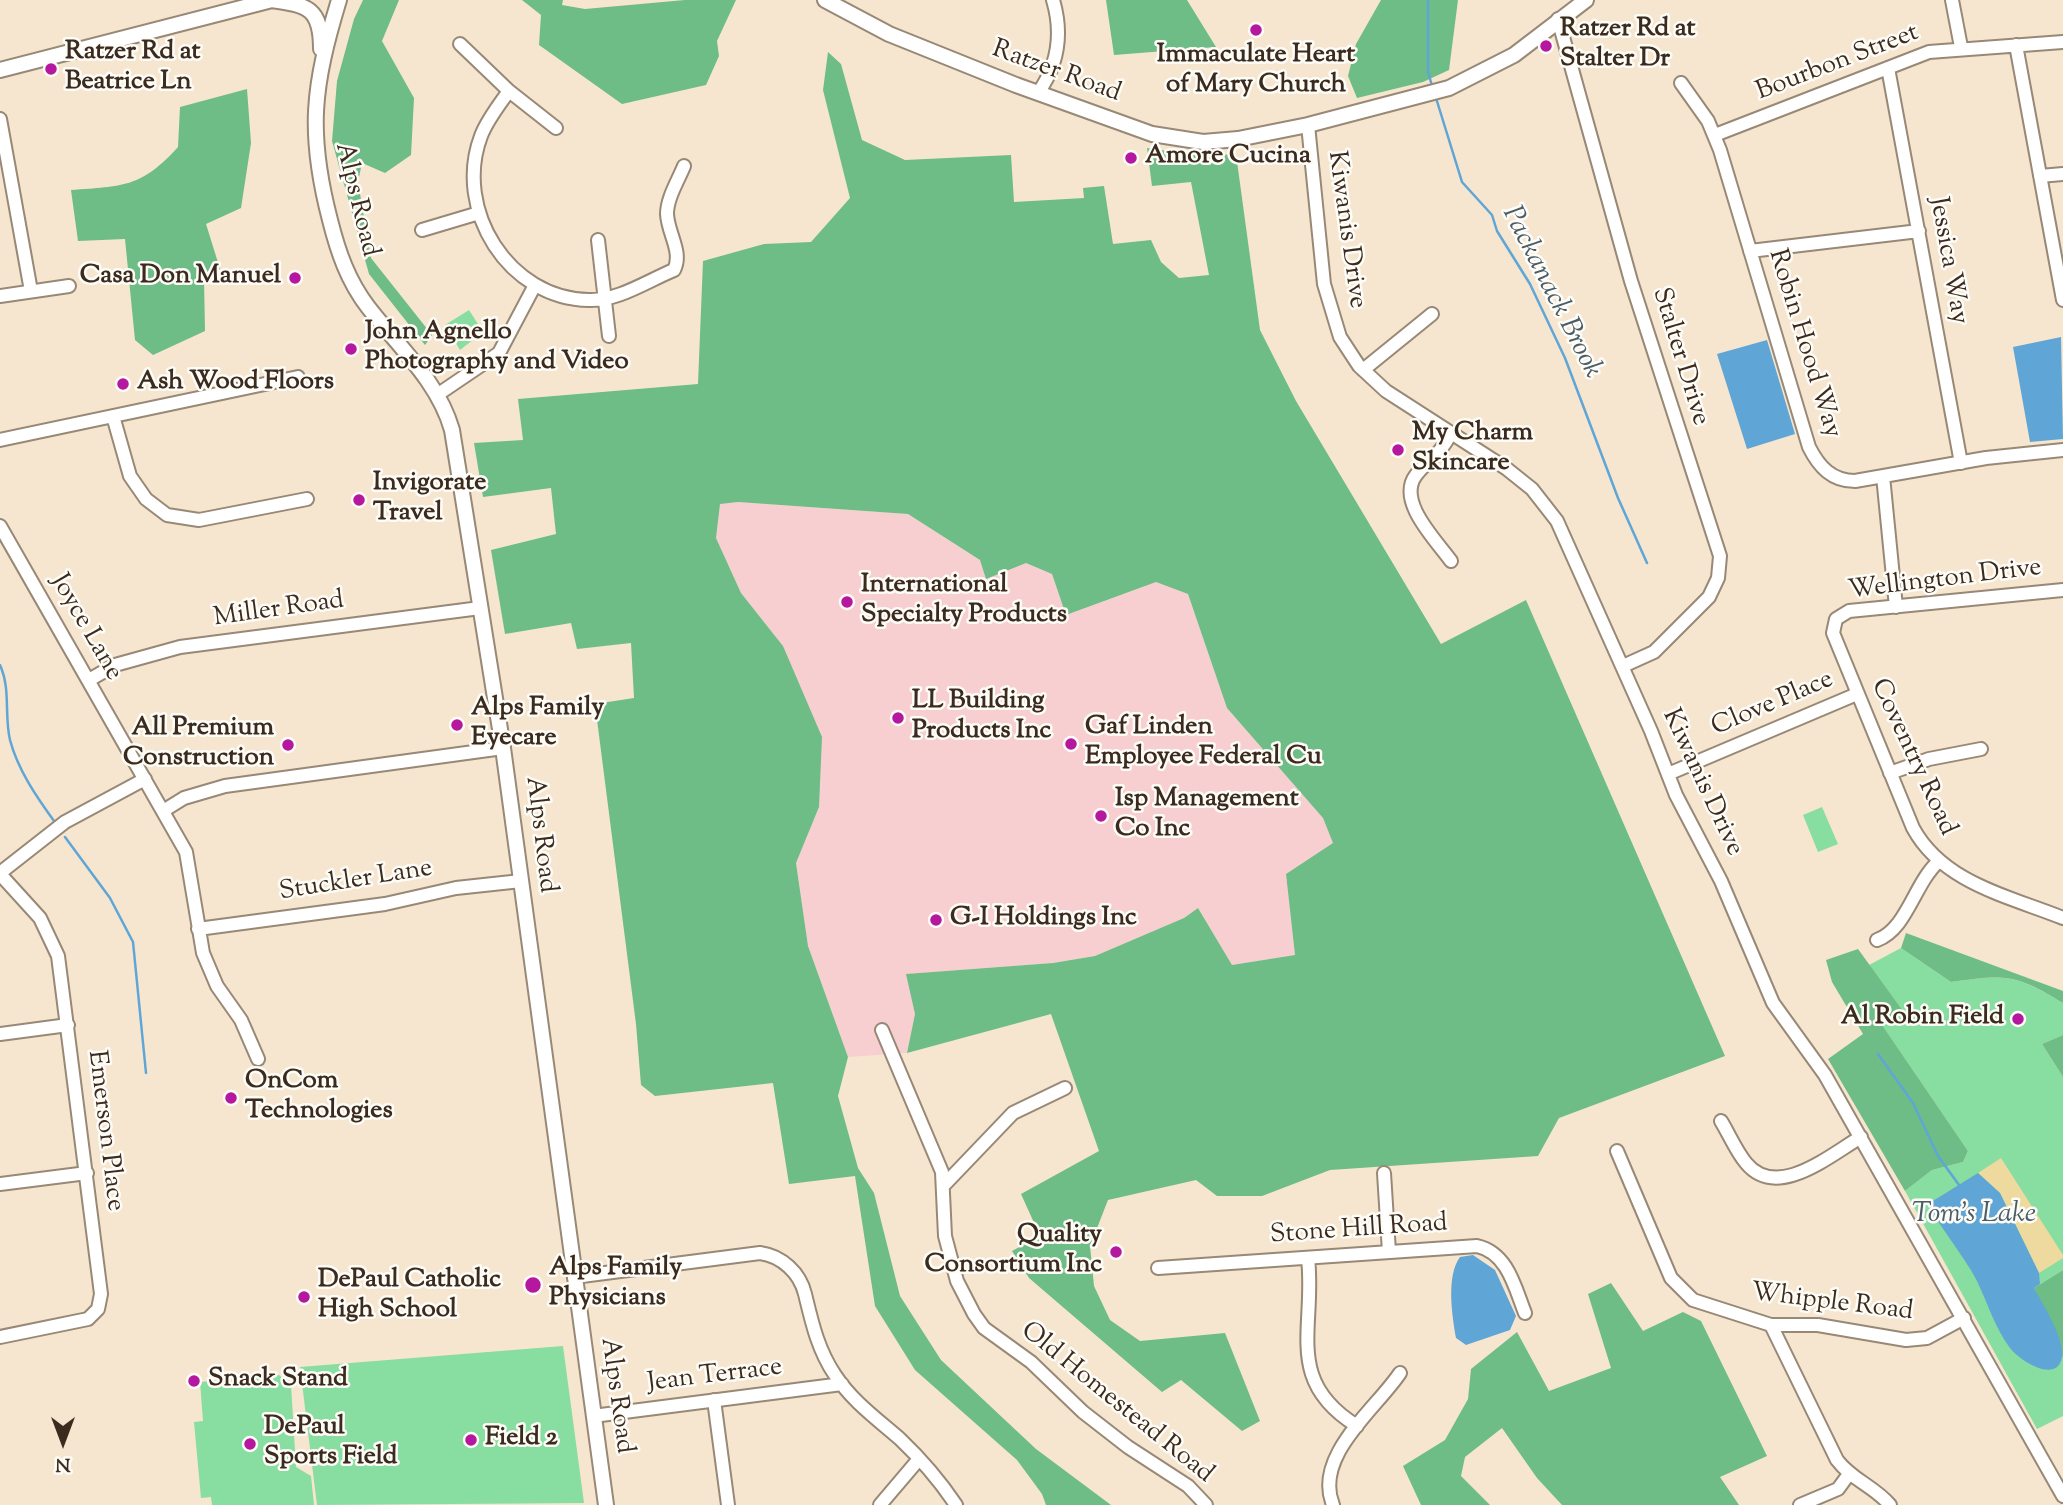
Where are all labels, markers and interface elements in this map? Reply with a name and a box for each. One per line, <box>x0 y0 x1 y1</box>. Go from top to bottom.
place label: Ratzer Rd at Stalter Dr <box>1560 15 1695 76</box>
street label: Bourbon Street <box>1752 19 1924 109</box>
marker: Immaculate Heart of Mary Church <box>1248 22 1264 38</box>
street label: Ratzer Road <box>987 35 1125 111</box>
place label: Ratzer Rd at Beatrice Ln <box>65 38 200 100</box>
marker: Ratzer Rd at Stalter Dr <box>1538 38 1554 54</box>
place label: Immaculate Heart of Mary Church <box>1157 41 1355 102</box>
marker: Ratzer Rd at Beatrice Ln <box>43 61 59 77</box>
street label: Alps Road <box>326 140 384 260</box>
place label: Amore Cucina <box>1145 142 1311 174</box>
street label: Kiwanis Drive <box>1319 149 1371 311</box>
marker: Amore Cucina <box>1123 150 1139 166</box>
street label: Jessica Way <box>1920 195 1974 327</box>
water label: Packanack Brook <box>1492 202 1608 384</box>
street label: Robin Hood Way <box>1759 246 1847 442</box>
place label: Casa Don Manuel <box>80 262 281 294</box>
marker: Casa Don Manuel <box>287 270 303 286</box>
street label: Stalter Drive <box>1643 284 1715 430</box>
place label: John Agnello Photography and Video <box>365 318 629 380</box>
marker: John Agnello Photography and Video <box>343 341 359 357</box>
place label: Ash Wood Floors <box>137 368 334 400</box>
marker: Ash Wood Floors <box>115 376 131 392</box>
place label: My Charm Skincare <box>1412 419 1533 480</box>
marker: My Charm Skincare <box>1390 442 1406 458</box>
place label: Invigorate Travel <box>373 469 486 530</box>
marker: Invigorate Travel <box>351 492 367 508</box>
street label: Wellington Drive <box>1847 554 2043 608</box>
street label: Joyce Lane <box>42 569 128 687</box>
place label: International Specialty Products <box>861 571 1067 632</box>
street label: Miller Road <box>212 586 346 636</box>
marker: International Specialty Products <box>839 594 855 610</box>
street label: Clove Place <box>1707 665 1839 745</box>
street label: Coventry Road <box>1862 675 1962 841</box>
place label: LL Building Products Inc <box>912 687 1051 748</box>
place label: Alps Family Eyecare <box>471 694 604 756</box>
street label: Kiwanis Drive <box>1653 705 1749 861</box>
marker: LL Building Products Inc <box>890 710 906 726</box>
place label: Gaf Linden Employee Federal Cu <box>1085 713 1322 774</box>
place label: All Premium Construction <box>123 714 274 776</box>
marker: Alps Family Eyecare <box>449 717 465 733</box>
marker: Gaf Linden Employee Federal Cu <box>1063 736 1079 752</box>
marker: All Premium Construction <box>280 737 296 753</box>
street label: Alps Road <box>516 775 562 895</box>
place label: Isp Management Co Inc <box>1115 785 1299 846</box>
marker: Isp Management Co Inc <box>1093 808 1109 824</box>
street label: Stuckler Lane <box>277 855 435 909</box>
place label: G-I Holdings Inc <box>950 904 1137 936</box>
marker: G-I Holdings Inc <box>928 912 944 928</box>
place label: Al Robin Field <box>1841 1003 2004 1035</box>
marker: Al Robin Field <box>2010 1011 2026 1027</box>
street label: Emerson Place <box>79 1049 129 1213</box>
place label: OnCom Technologies <box>245 1067 393 1128</box>
marker: OnCom Technologies <box>223 1090 239 1106</box>
water label: Tom's Lake <box>1912 1199 2036 1233</box>
street label: Stone Hill Road <box>1269 1209 1449 1253</box>
place label: Quality Consortium Inc <box>924 1221 1102 1282</box>
marker: Quality Consortium Inc <box>1108 1244 1124 1260</box>
place label: Alps Family Physicians <box>549 1254 682 1316</box>
place label: DePaul Catholic High School <box>318 1266 501 1328</box>
marker: Alps Family Physicians <box>523 1275 543 1295</box>
street label: Whipple Road <box>1749 1279 1915 1329</box>
marker: DePaul Catholic High School <box>296 1289 312 1305</box>
street label: Old Homestead Road <box>1013 1317 1219 1491</box>
street label: Alps Road <box>591 1336 639 1456</box>
street label: Jean Terrace <box>646 1353 784 1401</box>
place label: Snack Stand <box>208 1365 348 1397</box>
marker: Snack Stand <box>186 1373 202 1389</box>
north arrow <box>28 1407 98 1477</box>
place label: DePaul Sports Field <box>264 1413 397 1474</box>
place label: Field 2 <box>485 1424 558 1456</box>
marker: Field 2 <box>463 1432 479 1448</box>
marker: DePaul Sports Field <box>242 1436 258 1452</box>
text: N <box>55 1450 71 1477</box>

